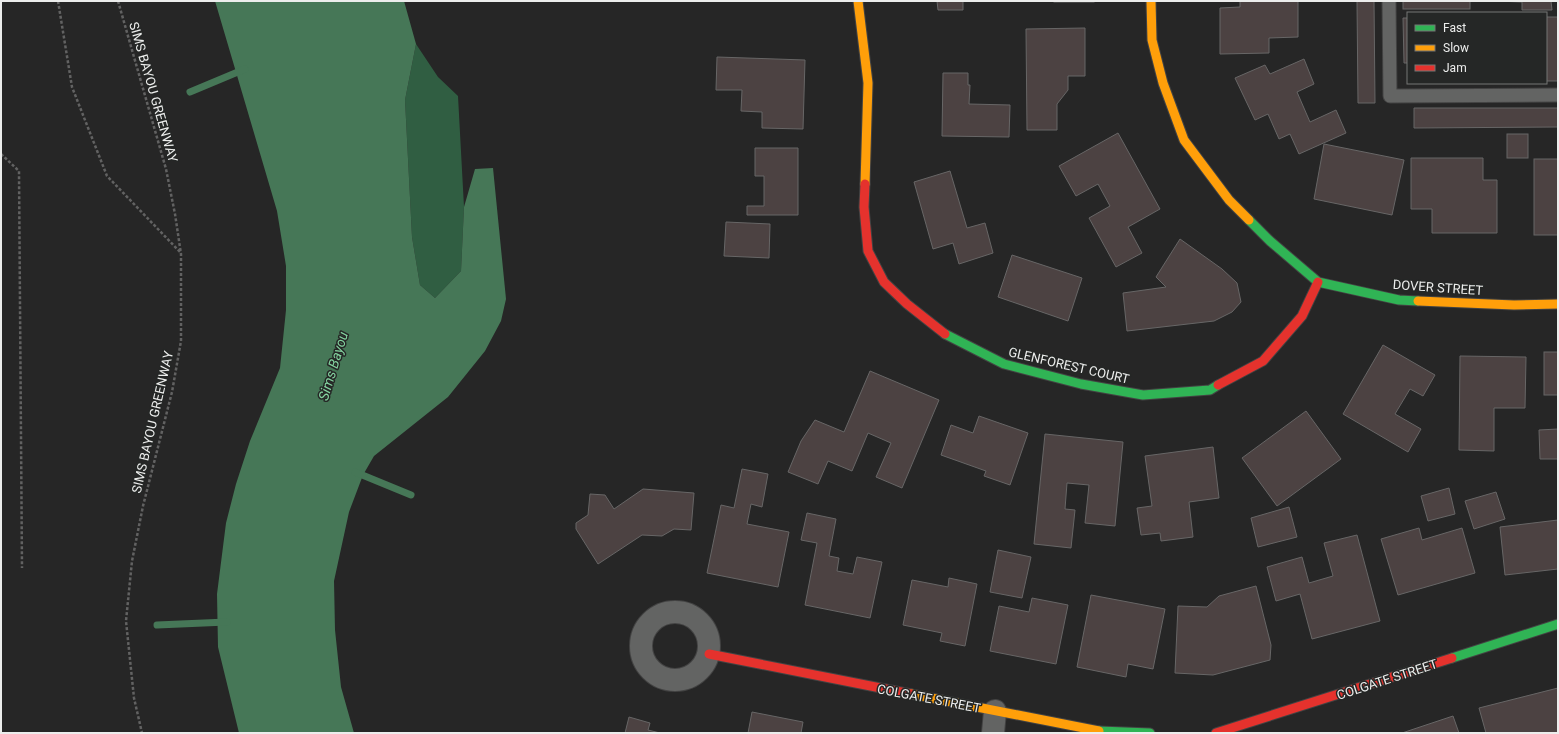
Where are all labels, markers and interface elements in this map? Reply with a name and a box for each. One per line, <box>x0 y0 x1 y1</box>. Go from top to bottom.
legend <box>1407 12 1547 84</box>
street label: SIMS BAYOU GREENWAY <box>126 20 181 164</box>
text: Fast <box>1443 21 1466 35</box>
text: Slow <box>1443 41 1469 55</box>
text: Jam <box>1443 61 1467 75</box>
street label: DOVER STREET <box>1392 277 1484 298</box>
water label: Sims Bayou <box>315 329 351 402</box>
street label: GLENFOREST COURT <box>1007 344 1131 387</box>
street label: SIMS BAYOU GREENWAY <box>129 349 176 495</box>
street label: COLGATE STREET <box>1335 656 1440 703</box>
street label: COLGATE STREET <box>876 681 982 716</box>

